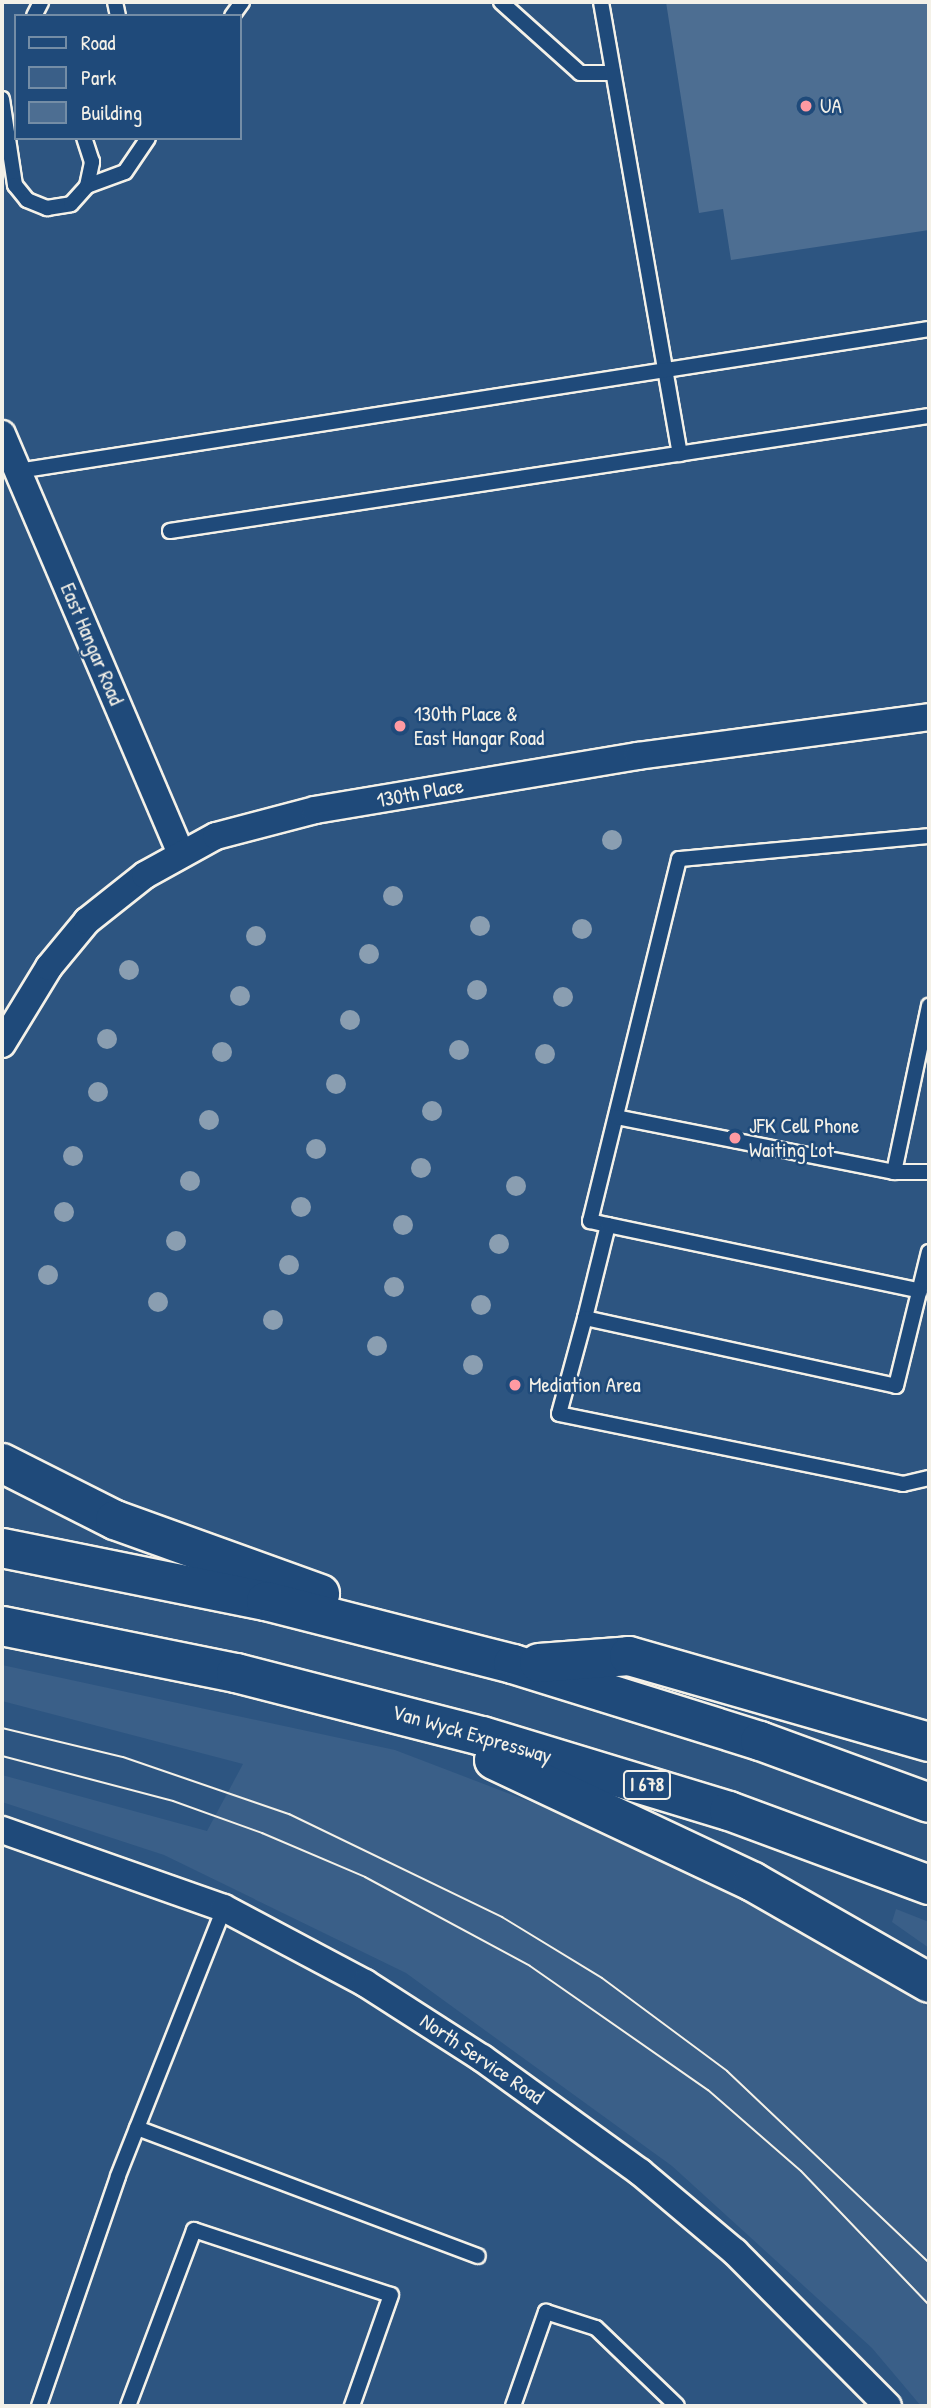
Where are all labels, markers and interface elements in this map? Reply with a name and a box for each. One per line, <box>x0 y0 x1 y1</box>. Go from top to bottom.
legend <box>14 14 242 140</box>
text: Road <box>81 28 115 57</box>
text: Park <box>81 63 116 92</box>
place label: UA <box>820 93 842 119</box>
text: Building <box>81 98 142 127</box>
marker: UA <box>798 98 814 114</box>
street label: East Hangar Road <box>55 579 129 709</box>
place label: 130th Place & East Hangar Road <box>414 701 544 751</box>
marker: 130th Place & East Hangar Road <box>392 718 408 734</box>
street label: 130th Place <box>375 773 465 813</box>
place label: JFK Cell Phone Waiting Lot <box>749 1113 859 1163</box>
marker: JFK Cell Phone Waiting Lot <box>727 1130 743 1146</box>
place label: Mediation Area <box>529 1372 641 1398</box>
marker: Mediation Area <box>507 1377 523 1393</box>
street label: Van Wyck Expressway <box>389 1699 555 1769</box>
road number: I 678 <box>622 1770 672 1800</box>
street label: North Service Road <box>415 2008 549 2110</box>

